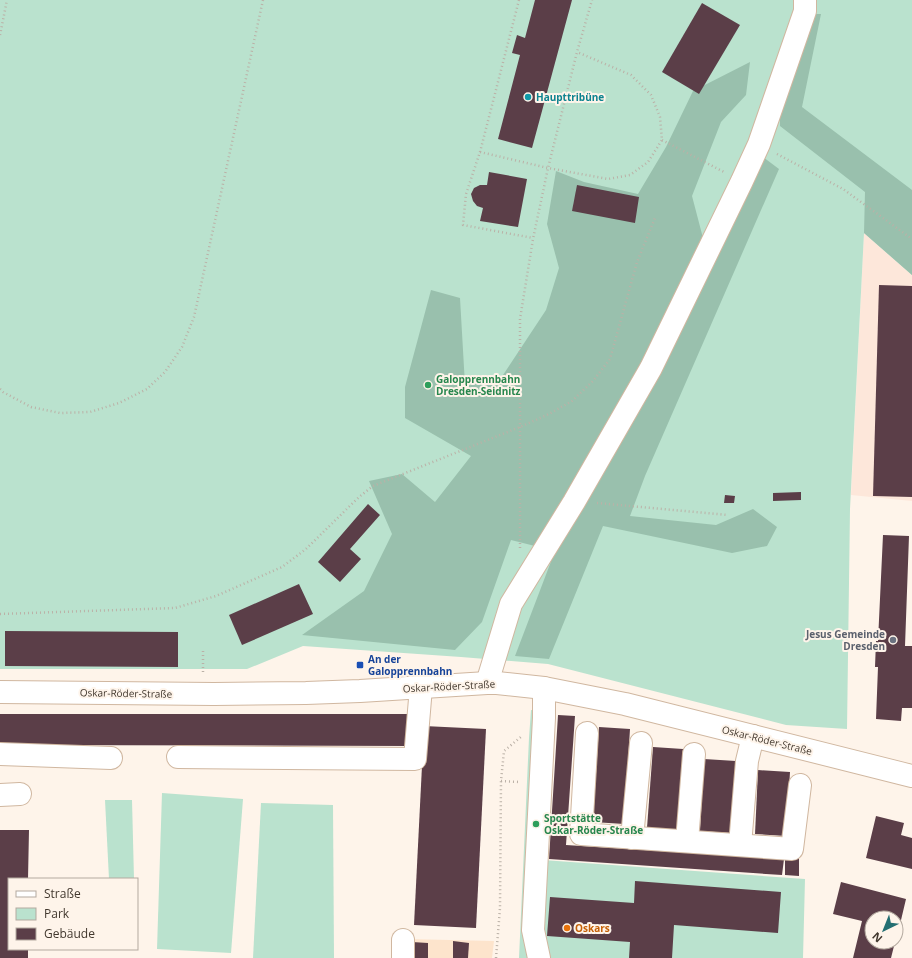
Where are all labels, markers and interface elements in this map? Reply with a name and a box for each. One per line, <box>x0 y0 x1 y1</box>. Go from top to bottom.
place label: Haupttribüne <box>536 90 604 104</box>
marker: Haupttribüne <box>523 92 533 102</box>
place label: Galopprennbahn Dresden-Seidnitz <box>436 372 521 398</box>
marker: Galopprennbahn Dresden-Seidnitz <box>423 380 433 390</box>
place label: Jesus Gemeinde Dresden <box>805 627 885 653</box>
marker: Jesus Gemeinde Dresden <box>888 635 898 645</box>
place label: An der Galopprennbahn <box>368 652 452 678</box>
marker: An der Galopprennbahn <box>355 660 365 670</box>
street label: Oskar-Röder-Straße <box>402 677 496 695</box>
street label: Oskar-Röder-Straße <box>80 685 173 701</box>
street label: Oskar-Röder-Straße <box>720 722 814 758</box>
place label: Sportstätte Oskar-Röder-Straße <box>544 811 643 837</box>
marker: Sportstätte Oskar-Röder-Straße <box>531 819 541 829</box>
legend <box>8 878 138 950</box>
text: Straße <box>44 885 81 902</box>
text: Park <box>44 905 70 922</box>
north arrow <box>864 910 904 950</box>
place label: Oskars <box>575 921 610 935</box>
marker: Oskars <box>562 923 572 933</box>
text: Gebäude <box>44 925 95 942</box>
text: N <box>868 929 885 946</box>

